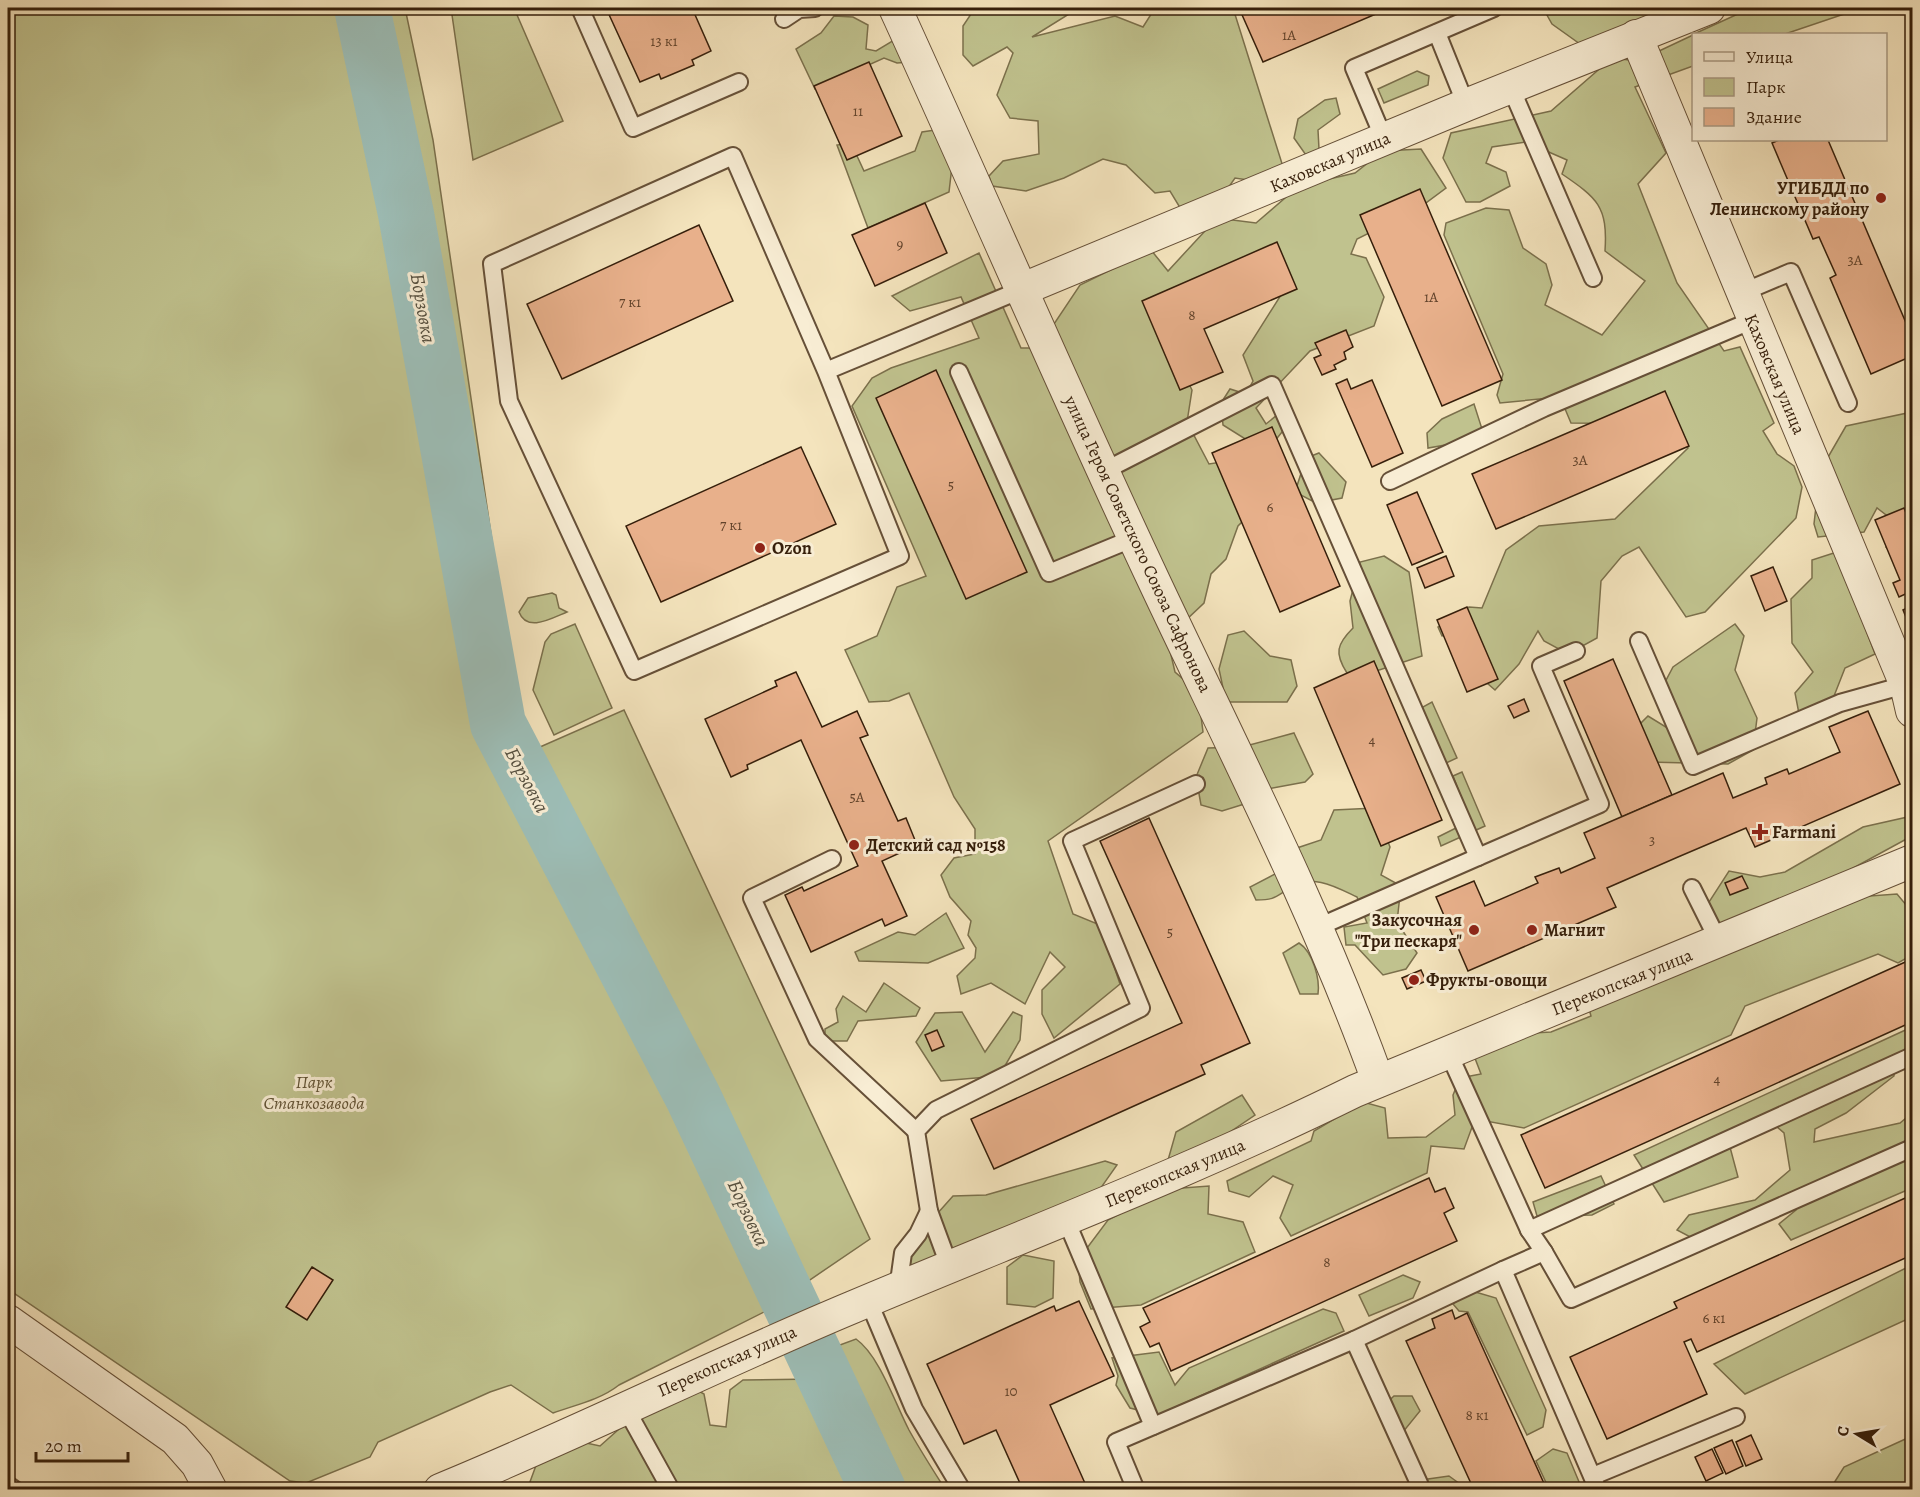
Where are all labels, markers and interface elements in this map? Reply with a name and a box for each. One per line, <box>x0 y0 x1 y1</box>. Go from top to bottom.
house number: 1А <box>1282 25 1296 45</box>
house number: 13 к1 <box>650 31 678 51</box>
legend <box>1692 33 1887 141</box>
text: Улица <box>1746 45 1794 69</box>
text: Парк <box>1746 75 1786 99</box>
house number: 11 <box>853 101 863 121</box>
text: Здание <box>1746 105 1802 129</box>
street label: Каховская улица <box>1266 125 1395 198</box>
place label: УГИБДД по Ленинскому району <box>1710 176 1869 221</box>
marker: УГИБДД по Ленинскому району <box>1874 191 1888 205</box>
house number: 9 <box>897 234 904 254</box>
house number: 3А <box>1847 250 1863 270</box>
water label: Борзовка <box>404 271 442 345</box>
house number: 1А <box>1424 287 1438 307</box>
house number: 7 к1 <box>619 292 641 312</box>
house number: 8 <box>1188 305 1196 325</box>
street label: Каховская улица <box>1739 310 1812 439</box>
street label: улица Героя Советского Союза Сафронова <box>1058 391 1218 697</box>
house number: 3А <box>1572 450 1588 470</box>
house number: 5 <box>948 475 954 495</box>
house number: 6 <box>1267 497 1274 517</box>
house number: 7 к1 <box>720 515 742 535</box>
place label: Ozon <box>772 536 812 560</box>
marker: Ozon <box>753 541 767 555</box>
house number: 4 <box>1369 730 1376 750</box>
water label: Борзовка <box>498 742 556 818</box>
house number: 5А <box>849 787 865 807</box>
place label: Farmani <box>1772 820 1836 844</box>
marker: Farmani <box>1753 825 1767 839</box>
house number: 3 <box>1649 830 1655 850</box>
place label: Детский сад №158 <box>866 833 1006 857</box>
marker: Детский сад №158 <box>847 838 861 852</box>
place label: Закусочная "Три пескаря" <box>1355 908 1462 953</box>
place label: Магнит <box>1544 918 1605 942</box>
house number: 5 <box>1167 922 1173 942</box>
marker: Закусочная "Три пескаря" <box>1467 923 1481 937</box>
marker: Магнит <box>1525 923 1539 937</box>
street label: Перекопская улица <box>1548 943 1697 1021</box>
place label: Фрукты-овощи <box>1426 968 1548 992</box>
marker: Фрукты-овощи <box>1407 973 1421 987</box>
house number: 4 <box>1714 1069 1721 1089</box>
park label: Парк Станкозавода <box>263 1070 365 1115</box>
street label: Перекопская улица <box>1101 1132 1249 1213</box>
water label: Борзовка <box>721 1175 775 1251</box>
house number: 8 <box>1323 1252 1331 1272</box>
house number: 6 к1 <box>1703 1308 1725 1328</box>
street label: Перекопская улица <box>654 1319 801 1402</box>
house number: 10 <box>1004 1381 1018 1401</box>
north arrow <box>1827 1404 1887 1464</box>
house number: 8 к1 <box>1465 1405 1489 1425</box>
text: С <box>1832 1424 1855 1438</box>
scale bar <box>36 1425 128 1463</box>
text: 20 m <box>45 1434 82 1458</box>

